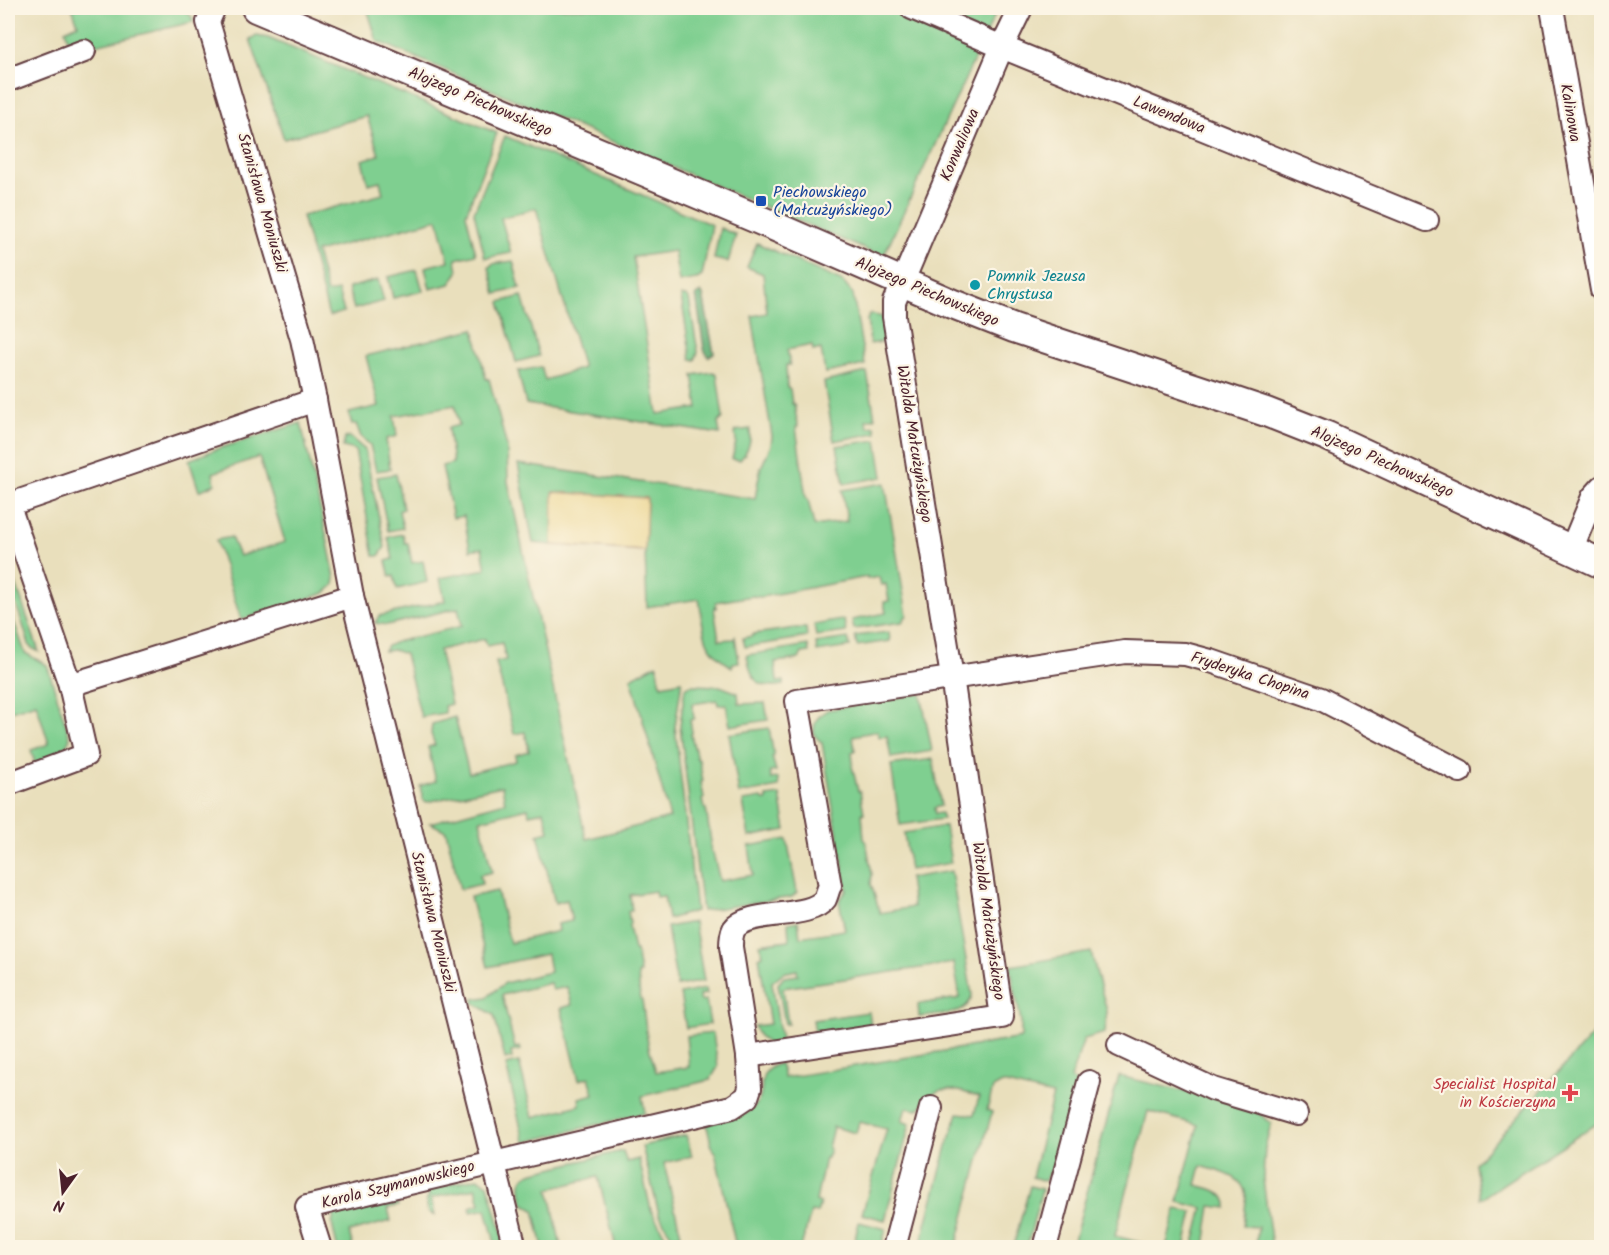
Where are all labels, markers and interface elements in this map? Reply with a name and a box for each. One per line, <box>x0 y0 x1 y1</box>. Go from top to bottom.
street label: Alojzego Piechowskiego <box>404 60 556 144</box>
street label: Kalinowa <box>1553 82 1587 144</box>
street label: Lawendowa <box>1129 89 1209 141</box>
street label: Konwaliowa <box>933 105 987 185</box>
street label: Stanisława Moniuszki <box>230 130 294 277</box>
place label: Piechowskiego (Małcużyńskiego) <box>773 180 893 223</box>
marker: Piechowskiego (Małcużyńskiego) <box>754 194 768 208</box>
street label: Alojzego Piechowskiego <box>851 250 1003 334</box>
place label: Pomnik Jezusa Chrystusa <box>987 264 1086 307</box>
marker: Pomnik Jezusa Chrystusa <box>968 278 982 292</box>
street label: Witolda Małcużyńskiego <box>889 363 939 525</box>
street label: Alojzego Piechowskiego <box>1307 419 1457 505</box>
street label: Fryderyka Chopina <box>1187 645 1313 707</box>
street label: Witolda Małcużyńskiego <box>965 840 1011 1002</box>
street label: Stanisława Moniuszki <box>403 849 463 996</box>
place label: Specialist Hospital in Kościerzyna <box>1433 1072 1556 1115</box>
marker: Specialist Hospital in Kościerzyna <box>1561 1084 1579 1102</box>
street label: Karola Szymanowskiego <box>319 1154 477 1216</box>
north arrow <box>33 1162 93 1222</box>
text: N <box>51 1192 68 1218</box>

